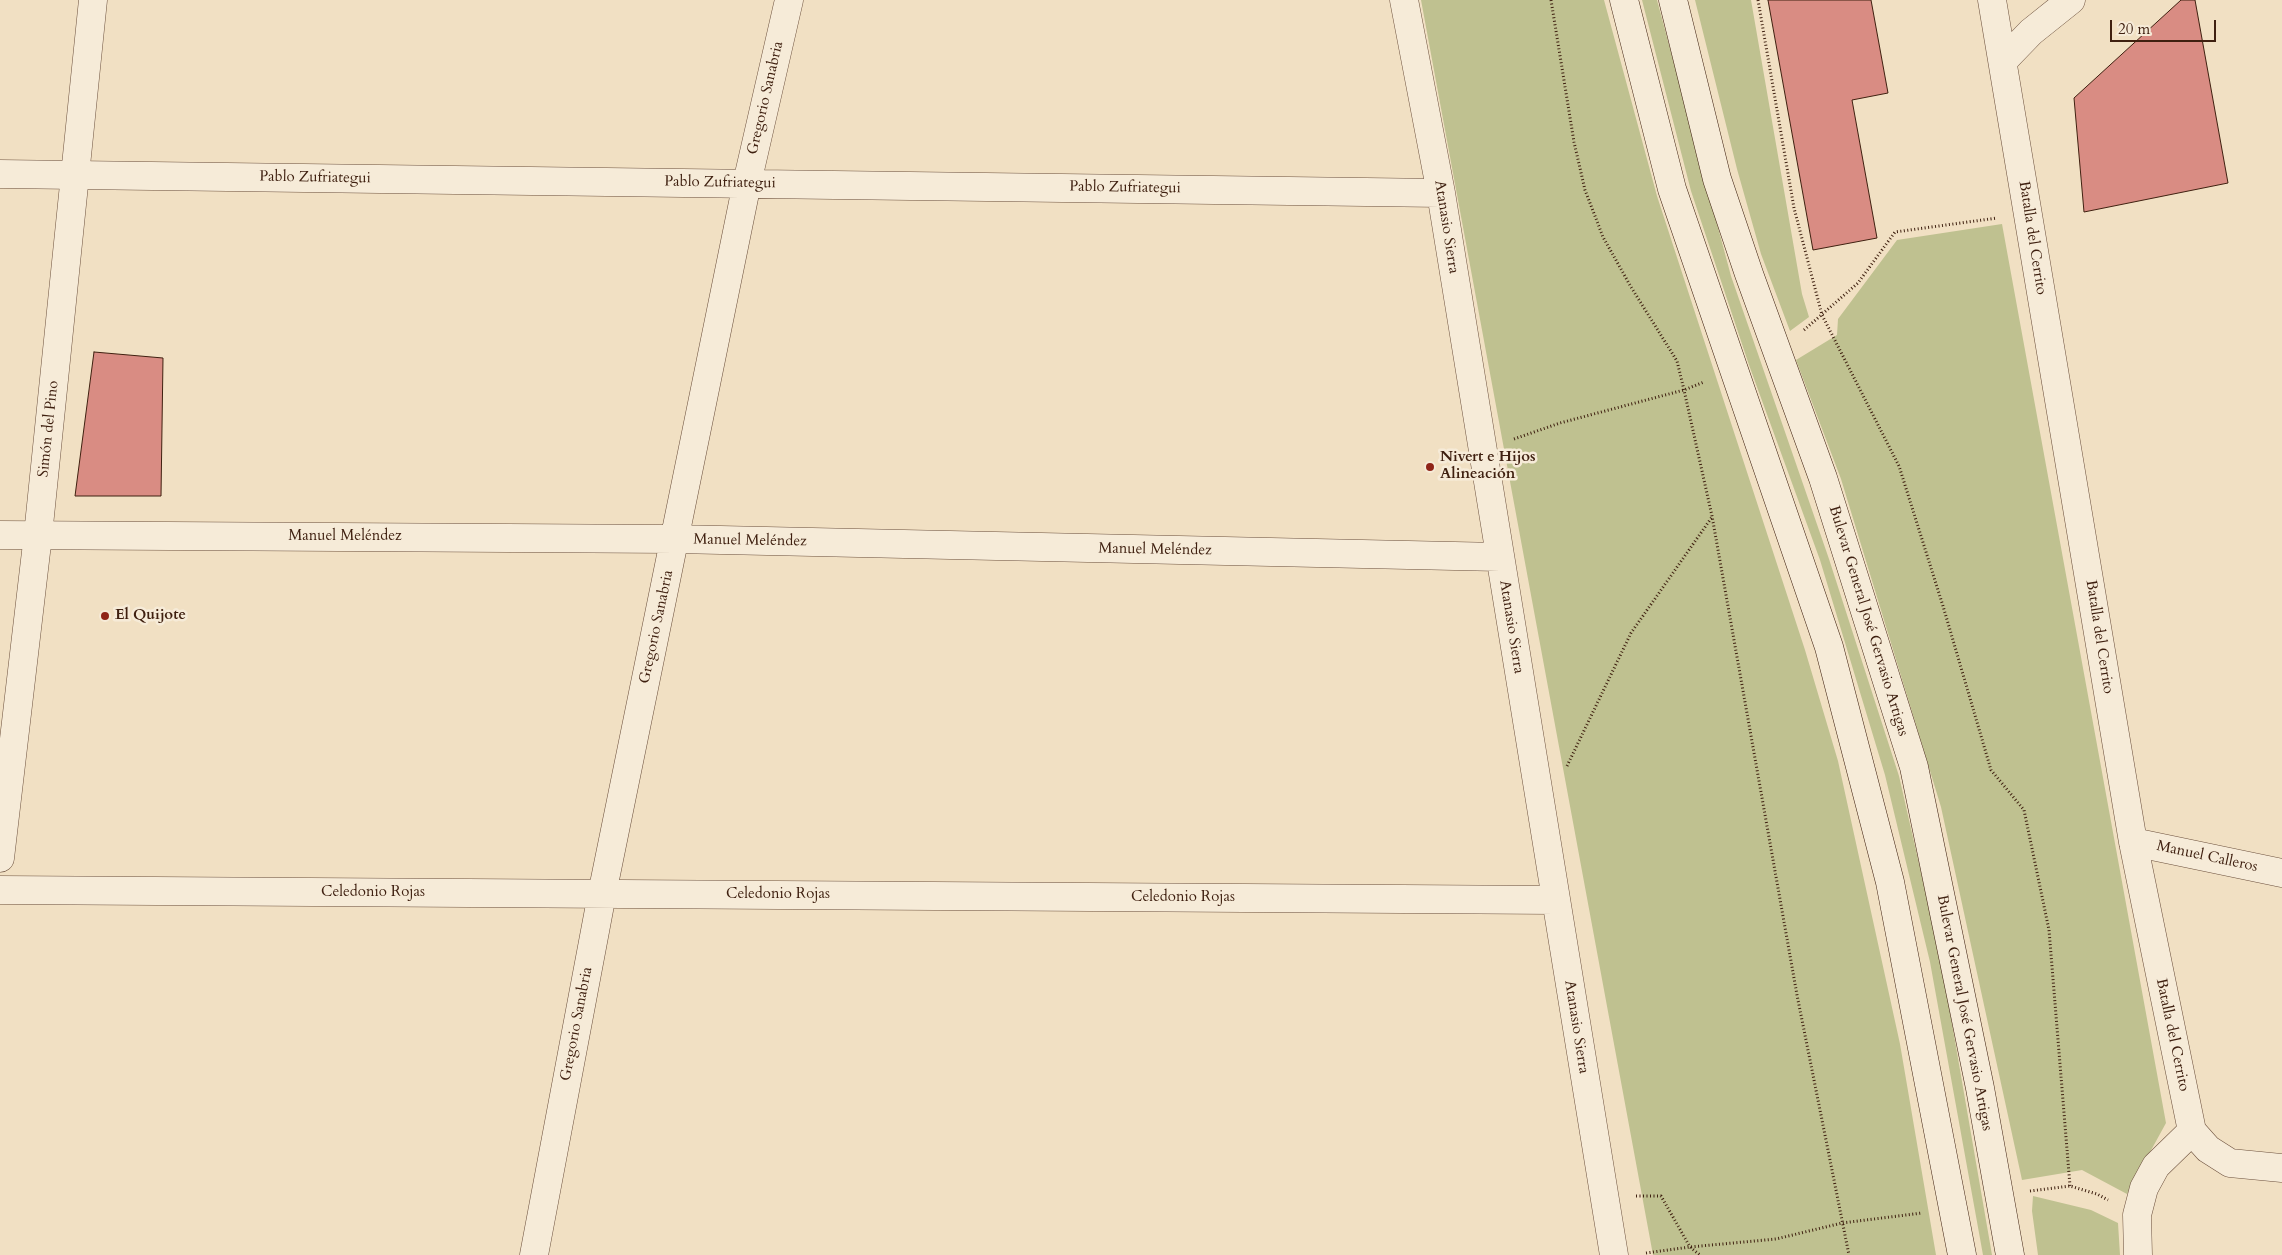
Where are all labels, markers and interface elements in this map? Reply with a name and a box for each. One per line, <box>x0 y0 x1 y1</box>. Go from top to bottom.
scale bar <box>2112 10 2218 42</box>
text: 20 m <box>2118 19 2150 39</box>
street label: Gregorio Sanabria <box>744 40 788 156</box>
street label: Pablo Zufriategui <box>259 168 371 188</box>
street label: Pablo Zufriategui <box>664 173 776 193</box>
street label: Pablo Zufriategui <box>1069 178 1181 198</box>
street label: Atanasio Sierra <box>1430 179 1462 275</box>
street label: Batalla del Cerrito <box>2014 180 2050 296</box>
street label: Simón del Pino <box>35 380 63 478</box>
place label: Nivert e Hijos Alineación <box>1440 449 1536 484</box>
marker: Nivert e Hijos Alineación <box>1424 461 1436 473</box>
street label: Bulevar General José Gervasio Artigas <box>1824 504 1912 738</box>
street label: Manuel Meléndez <box>288 528 402 546</box>
street label: Manuel Meléndez <box>693 531 807 551</box>
street label: Manuel Meléndez <box>1098 540 1212 560</box>
street label: Gregorio Sanabria <box>636 569 678 685</box>
street label: Atanasio Sierra <box>1495 579 1527 675</box>
street label: Batalla del Cerrito <box>2081 579 2117 695</box>
place label: El Quijote <box>115 607 186 625</box>
marker: El Quijote <box>99 610 111 622</box>
street label: Manuel Calleros <box>2155 837 2259 877</box>
street label: Celedonio Rojas <box>321 884 425 902</box>
street label: Celedonio Rojas <box>726 886 830 904</box>
street label: Celedonio Rojas <box>1131 889 1235 907</box>
street label: Bulevar General José Gervasio Artigas <box>1932 893 1996 1133</box>
street label: Gregorio Sanabria <box>557 965 597 1083</box>
street label: Batalla del Cerrito <box>2151 977 2193 1093</box>
street label: Atanasio Sierra <box>1560 979 1592 1075</box>

